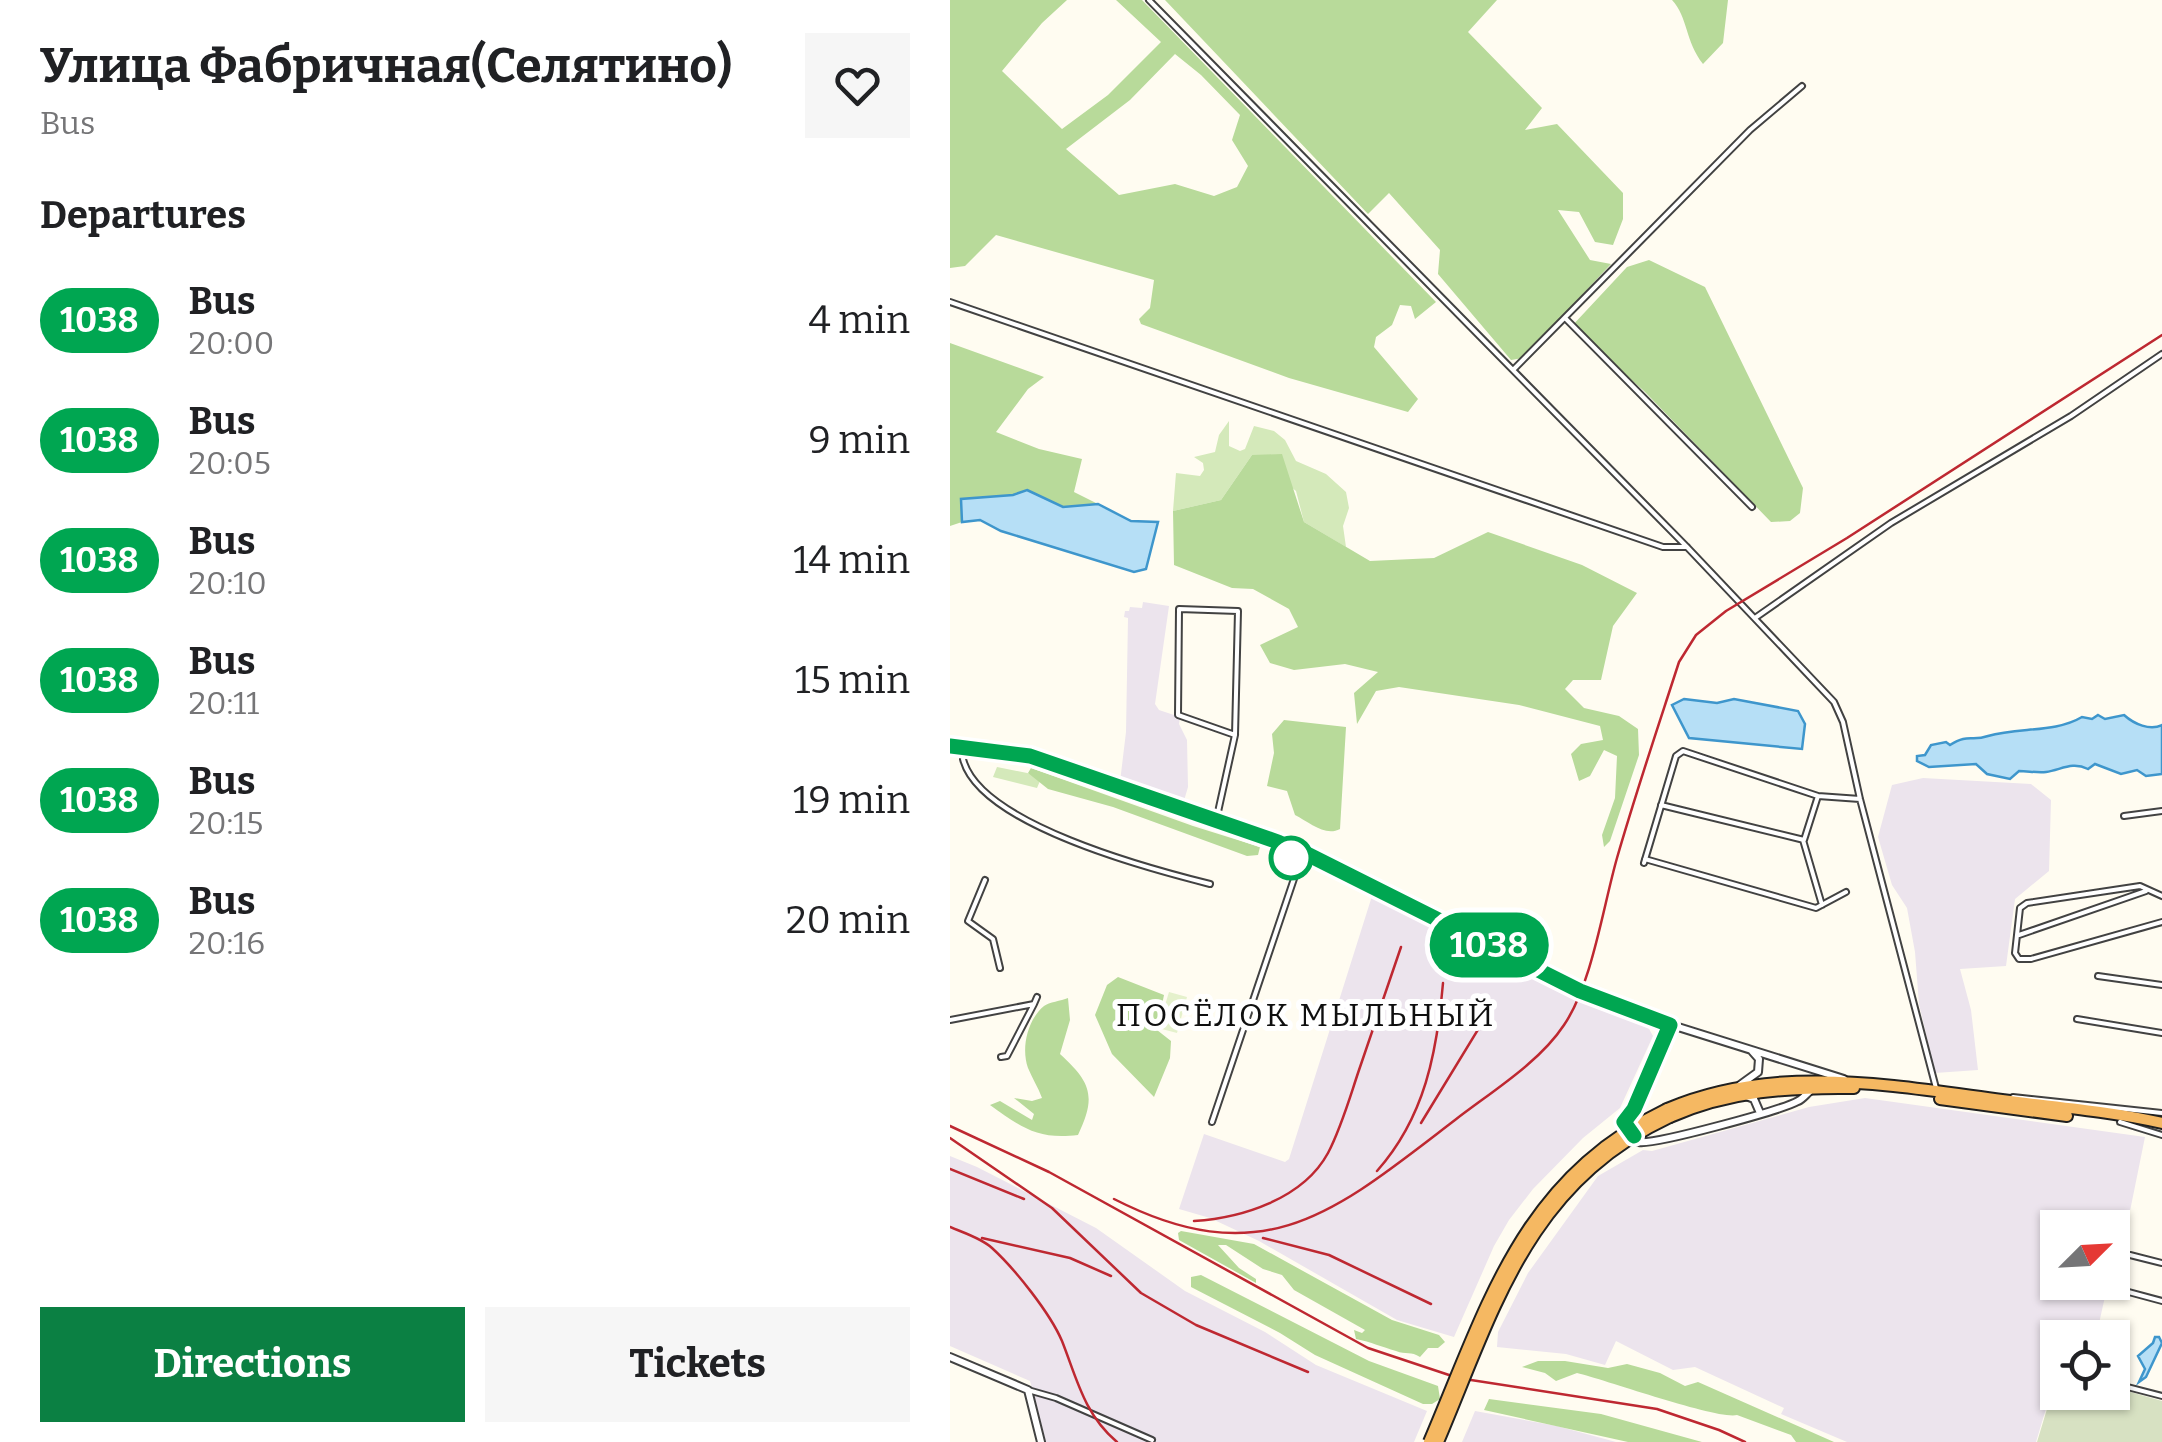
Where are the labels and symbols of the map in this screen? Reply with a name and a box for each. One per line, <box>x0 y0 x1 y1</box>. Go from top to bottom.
unlabelled marker <box>1270 837 1312 879</box>
line badge: 1038 <box>1419 912 1559 978</box>
district label: ПОСЁЛОК МЫЛЬНЫЙ <box>1116 996 1496 1034</box>
north arrow <box>2040 1210 2130 1300</box>

